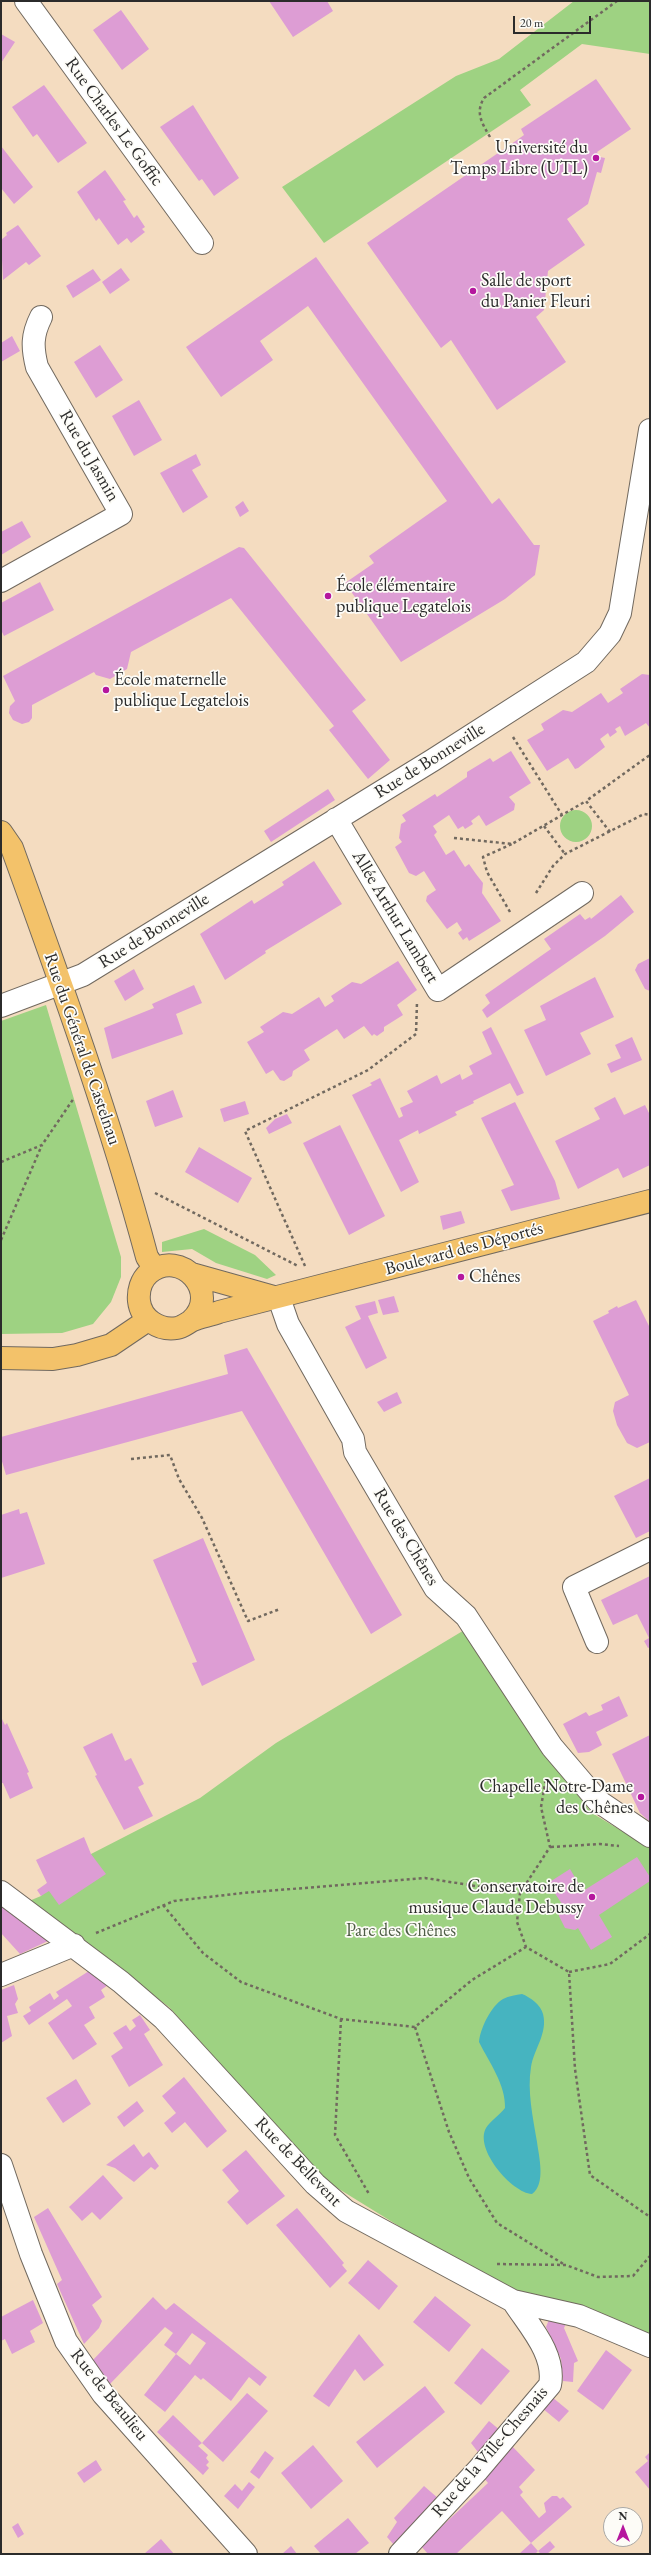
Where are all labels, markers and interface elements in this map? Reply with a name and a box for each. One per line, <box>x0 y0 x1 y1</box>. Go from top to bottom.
scale bar <box>515 8 593 34</box>
text: 20 m <box>520 15 543 31</box>
street label: Rue Charles Le Goffic <box>60 54 168 190</box>
place label: Université du Temps Libre (UTL) <box>450 137 588 180</box>
marker: Université du Temps Libre (UTL) <box>591 153 601 163</box>
place label: Salle de sport du Panier Fleuri <box>481 270 590 312</box>
marker: Salle de sport du Panier Fleuri <box>468 286 478 296</box>
street label: Rue du Jasmin <box>54 406 124 506</box>
place label: École élémentaire publique Legatelois <box>336 575 471 618</box>
marker: École élémentaire publique Legatelois <box>323 591 333 601</box>
place label: École maternelle publique Legatelois <box>114 669 249 712</box>
marker: École maternelle publique Legatelois <box>101 685 111 695</box>
street label: Rue de Bonneville <box>371 718 489 804</box>
street label: Allée Arthur Lambert <box>347 847 443 987</box>
street label: Rue de Bonneville <box>95 888 213 974</box>
street label: Rue du Général de Castelnau <box>39 950 125 1148</box>
street label: Boulevard des Déportés <box>383 1218 545 1280</box>
place label: Chênes <box>469 1266 520 1288</box>
marker: Chênes <box>456 1272 466 1282</box>
street label: Rue des Chênes <box>368 1484 444 1590</box>
place label: Chapelle Notre-Dame des Chênes <box>480 1776 633 1818</box>
marker: Chapelle Notre-Dame des Chênes <box>636 1792 646 1802</box>
place label: Conservatoire de musique Claude Debussy <box>409 1876 584 1918</box>
marker: Conservatoire de musique Claude Debussy <box>587 1892 597 1902</box>
park label: Parc des Chênes <box>346 1920 456 1942</box>
street label: Rue de Bellevent <box>250 2113 346 2211</box>
street label: Rue de Beaulieu <box>65 2345 153 2445</box>
street label: Rue de la Ville-Chesnais <box>427 2382 553 2522</box>
north arrow <box>603 2507 643 2547</box>
text: N <box>619 2509 627 2523</box>

